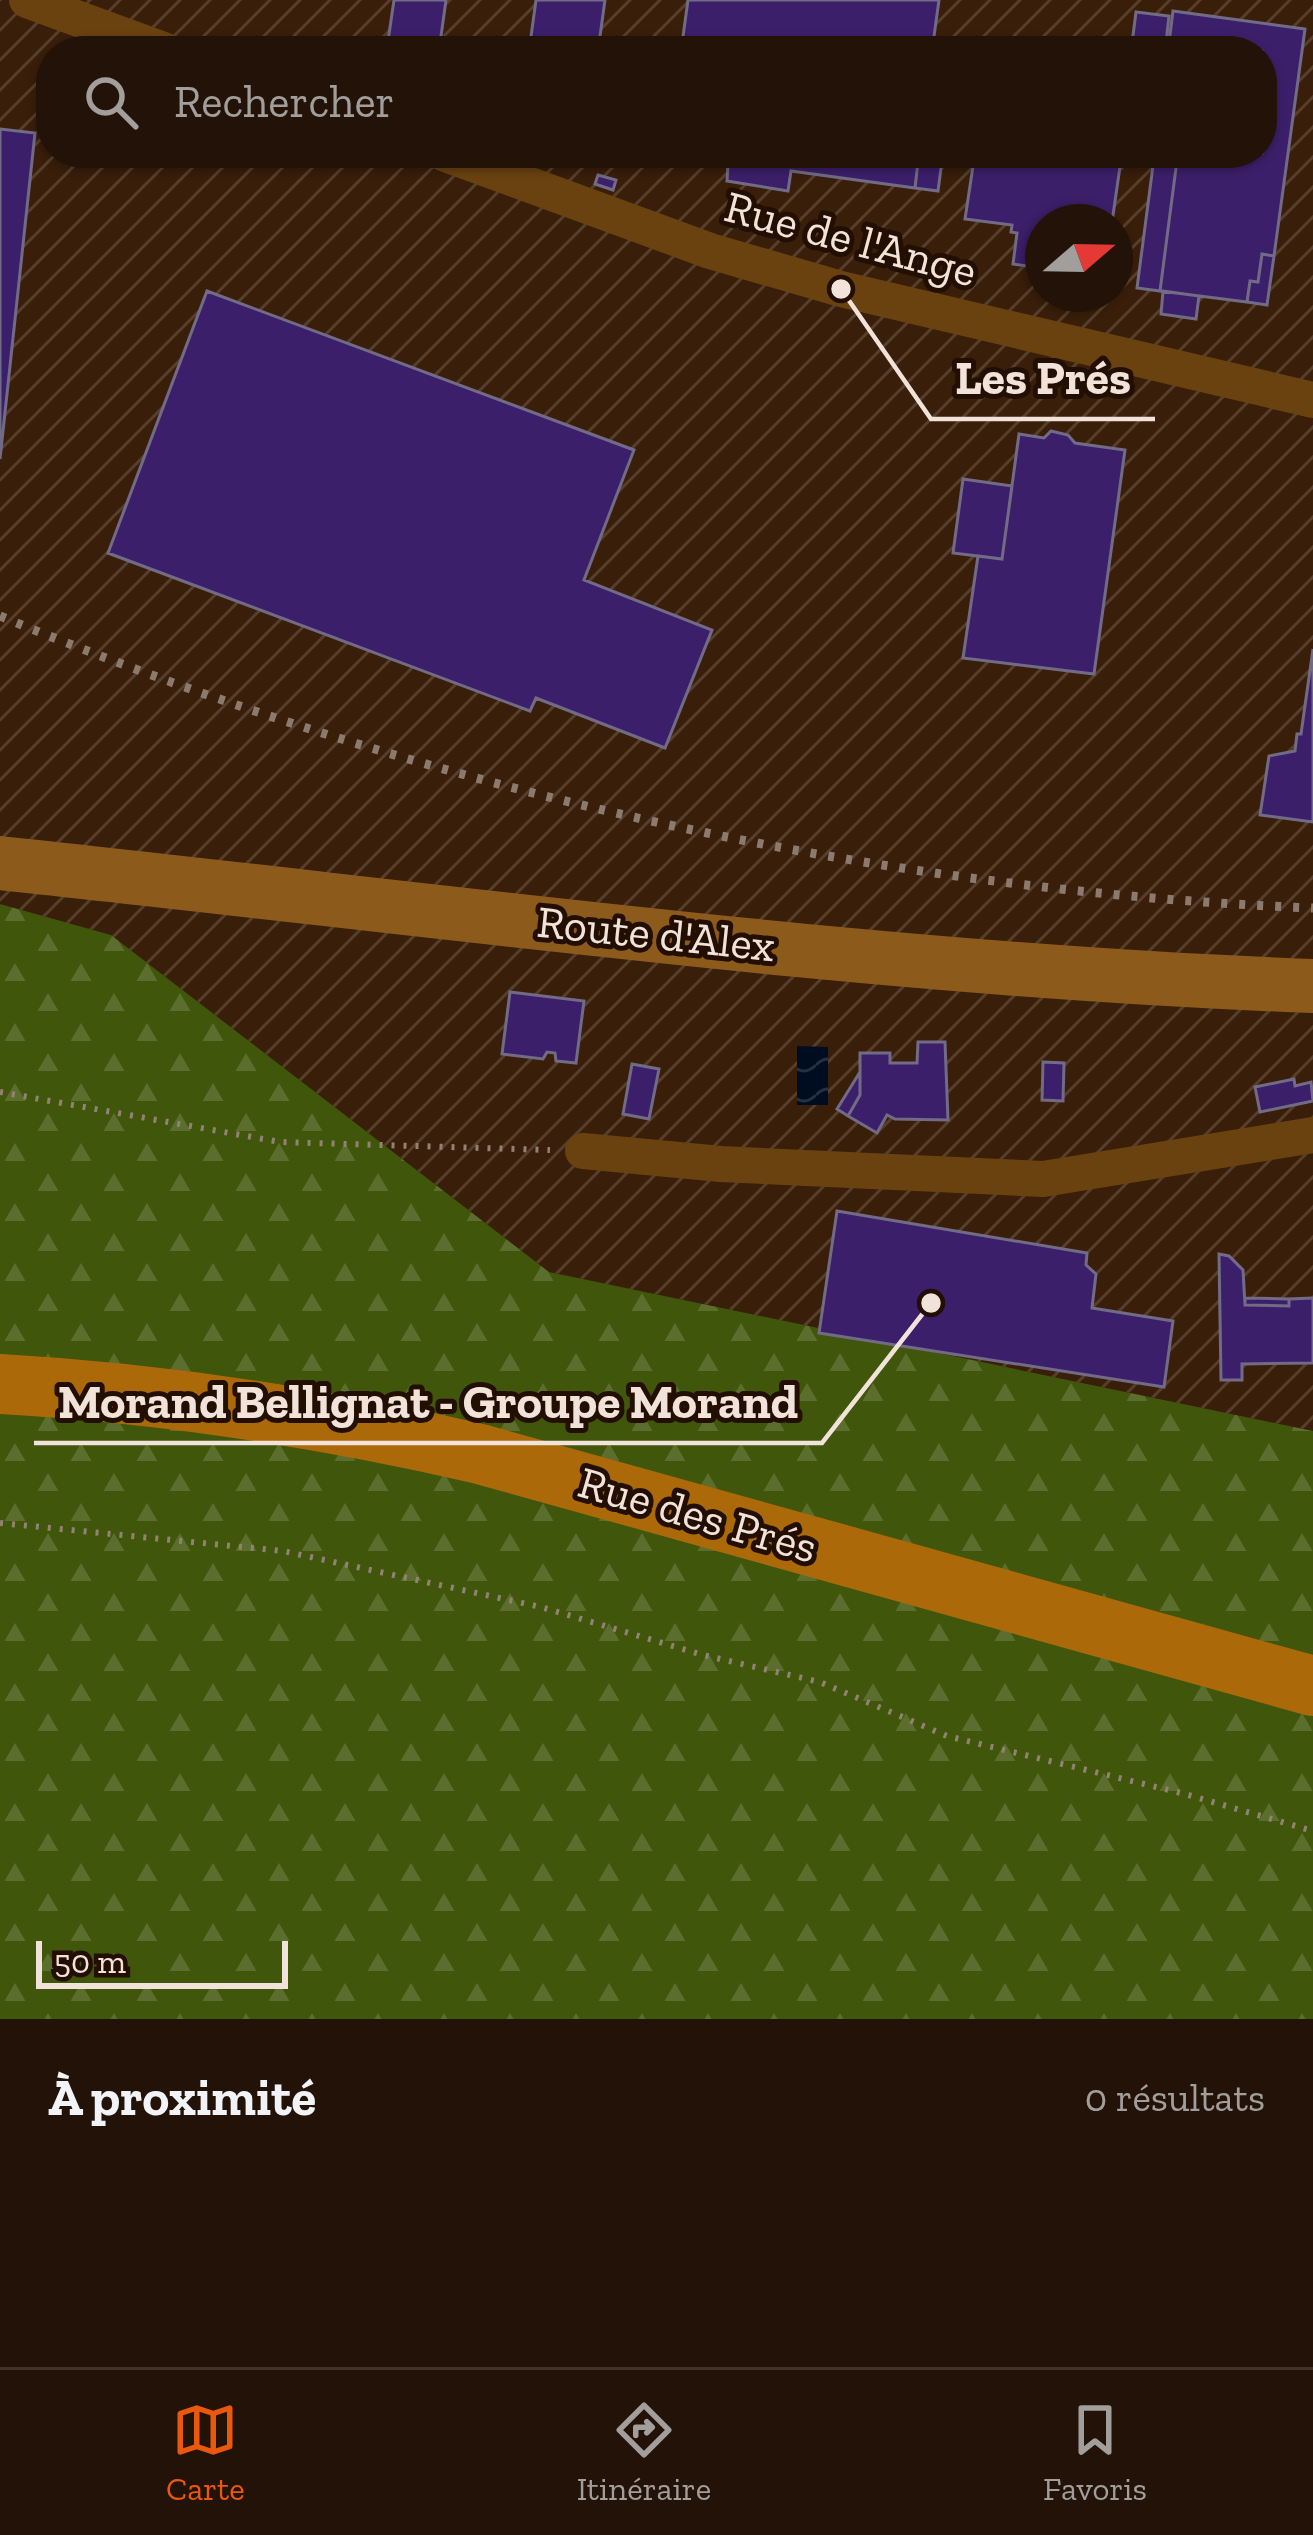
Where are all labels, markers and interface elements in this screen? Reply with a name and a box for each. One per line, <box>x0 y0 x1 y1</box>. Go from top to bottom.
search box <box>36 36 1277 168</box>
icon: search <box>78 69 144 135</box>
text: Rechercher <box>174 75 394 129</box>
street label: Rue de l'Ange <box>719 179 983 298</box>
north arrow <box>1025 204 1133 312</box>
callout: Les Prés <box>931 335 1155 419</box>
text: Les Prés <box>955 349 1131 406</box>
street label: Route d'Alex <box>534 895 777 973</box>
callout: Morand Bellignat - Groupe Morand <box>34 1359 822 1443</box>
text: Morand Bellignat - Groupe Morand <box>58 1373 798 1430</box>
street label: Rue des Prés <box>572 1455 823 1575</box>
scale bar <box>36 1935 288 1988</box>
text: 50 m <box>54 1942 126 1981</box>
text: À proximité <box>48 2067 316 2128</box>
text: 0 résultats <box>1085 2074 1265 2121</box>
tab: Carte <box>166 2397 245 2508</box>
tab: Itinéraire <box>577 2397 711 2508</box>
tab: Favoris <box>1043 2397 1147 2508</box>

